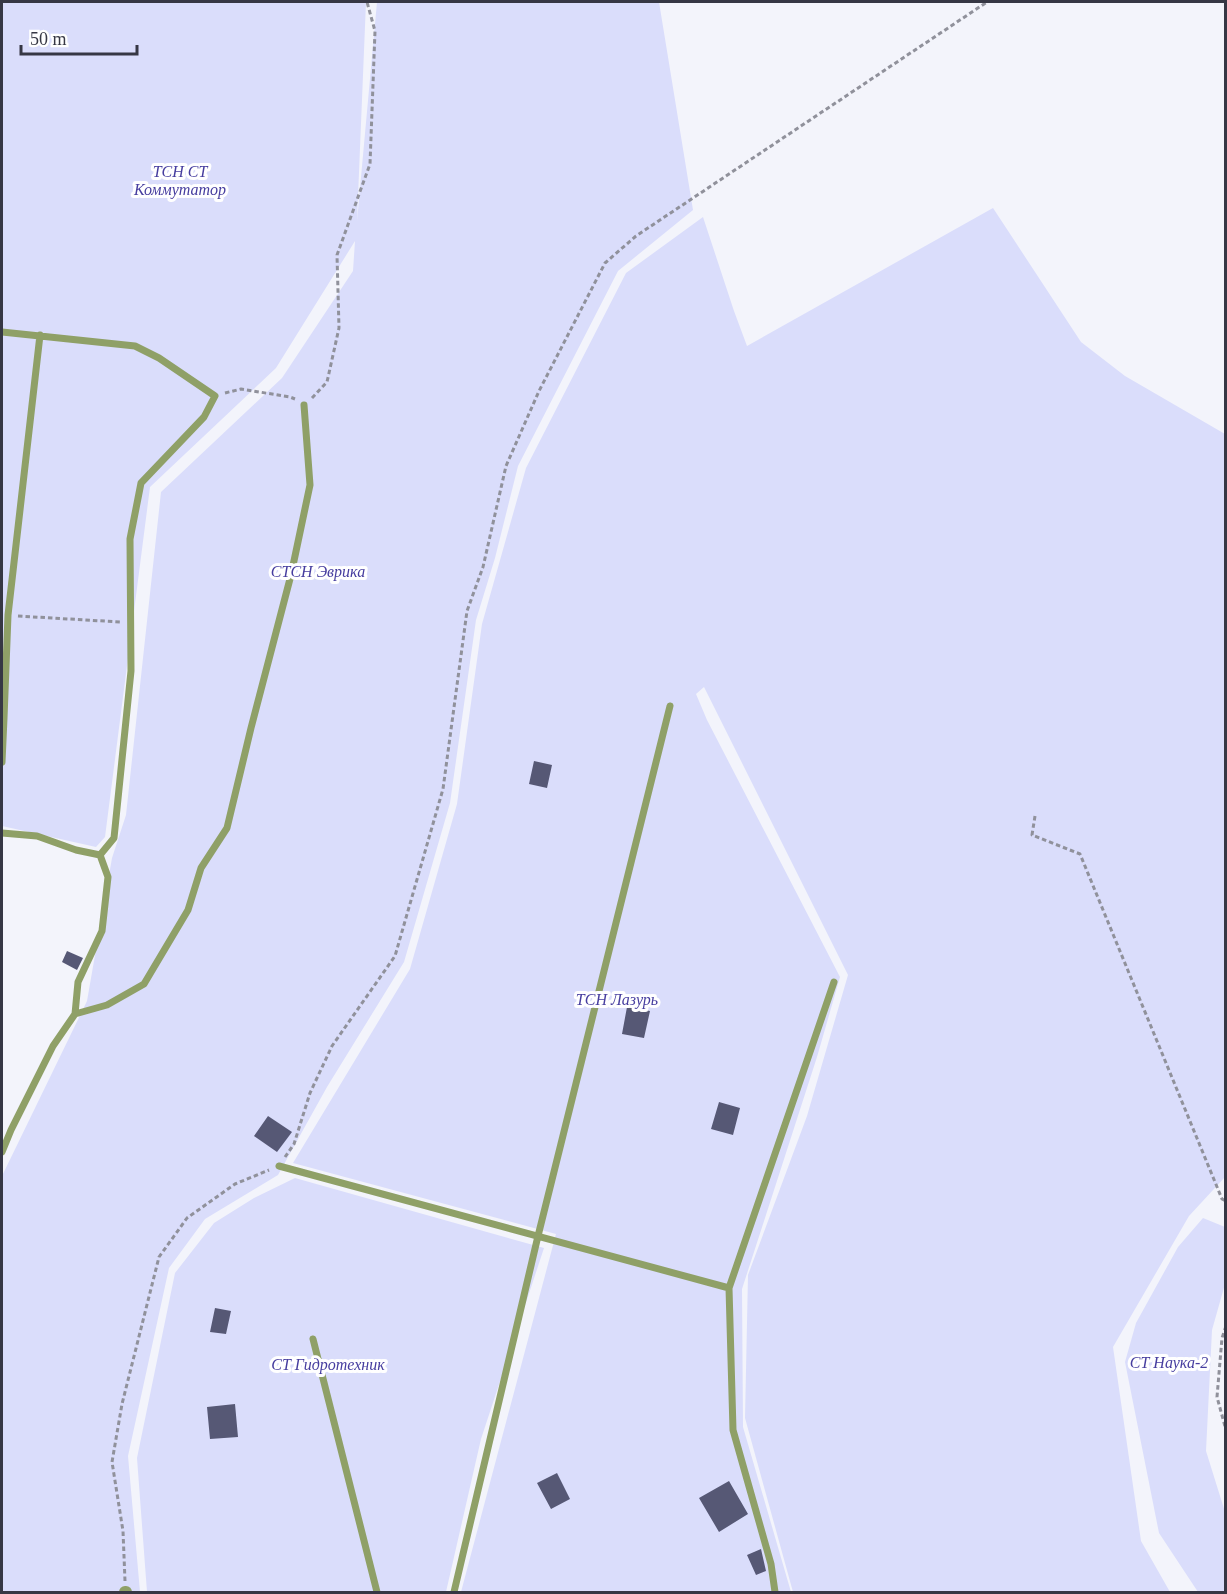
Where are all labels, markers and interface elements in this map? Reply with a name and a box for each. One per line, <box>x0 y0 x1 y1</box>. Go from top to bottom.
scale bar <box>21 18 136 56</box>
text: 50 m <box>30 29 67 49</box>
park label: ТСН СТ Коммутатор <box>133 163 226 199</box>
park label: СТСН Эврика <box>271 563 365 581</box>
park label: ТСН Лазурь <box>576 991 658 1009</box>
park label: СТ Наука-2 <box>1130 1354 1208 1372</box>
park label: СТ Гидротехник <box>271 1356 385 1374</box>

